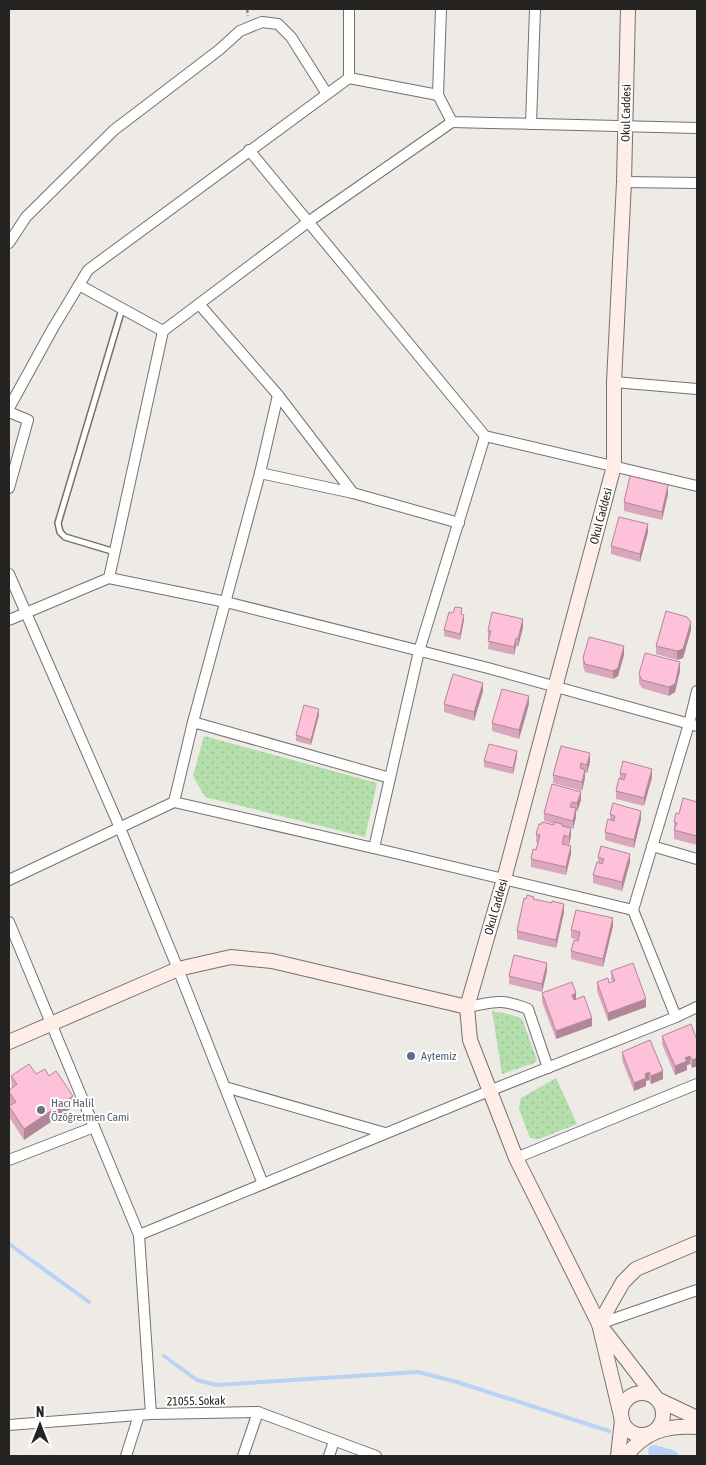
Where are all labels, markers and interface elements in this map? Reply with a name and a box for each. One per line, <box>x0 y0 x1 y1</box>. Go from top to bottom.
street label: Okul Caddesi <box>618 84 634 142</box>
street label: Okul Caddesi <box>587 486 615 546</box>
street label: Okul Caddesi <box>481 877 511 937</box>
place label: Aytemiz <box>421 1049 457 1063</box>
marker: Aytemiz <box>405 1050 417 1062</box>
place label: Hacı Halil Özöğretmen Cami <box>51 1096 129 1124</box>
marker: Hacı Halil Özöğretmen Cami <box>35 1104 47 1116</box>
street label: 21055. Sokak <box>166 1393 226 1409</box>
north arrow <box>15 1400 65 1450</box>
text: N <box>36 1404 44 1420</box>

